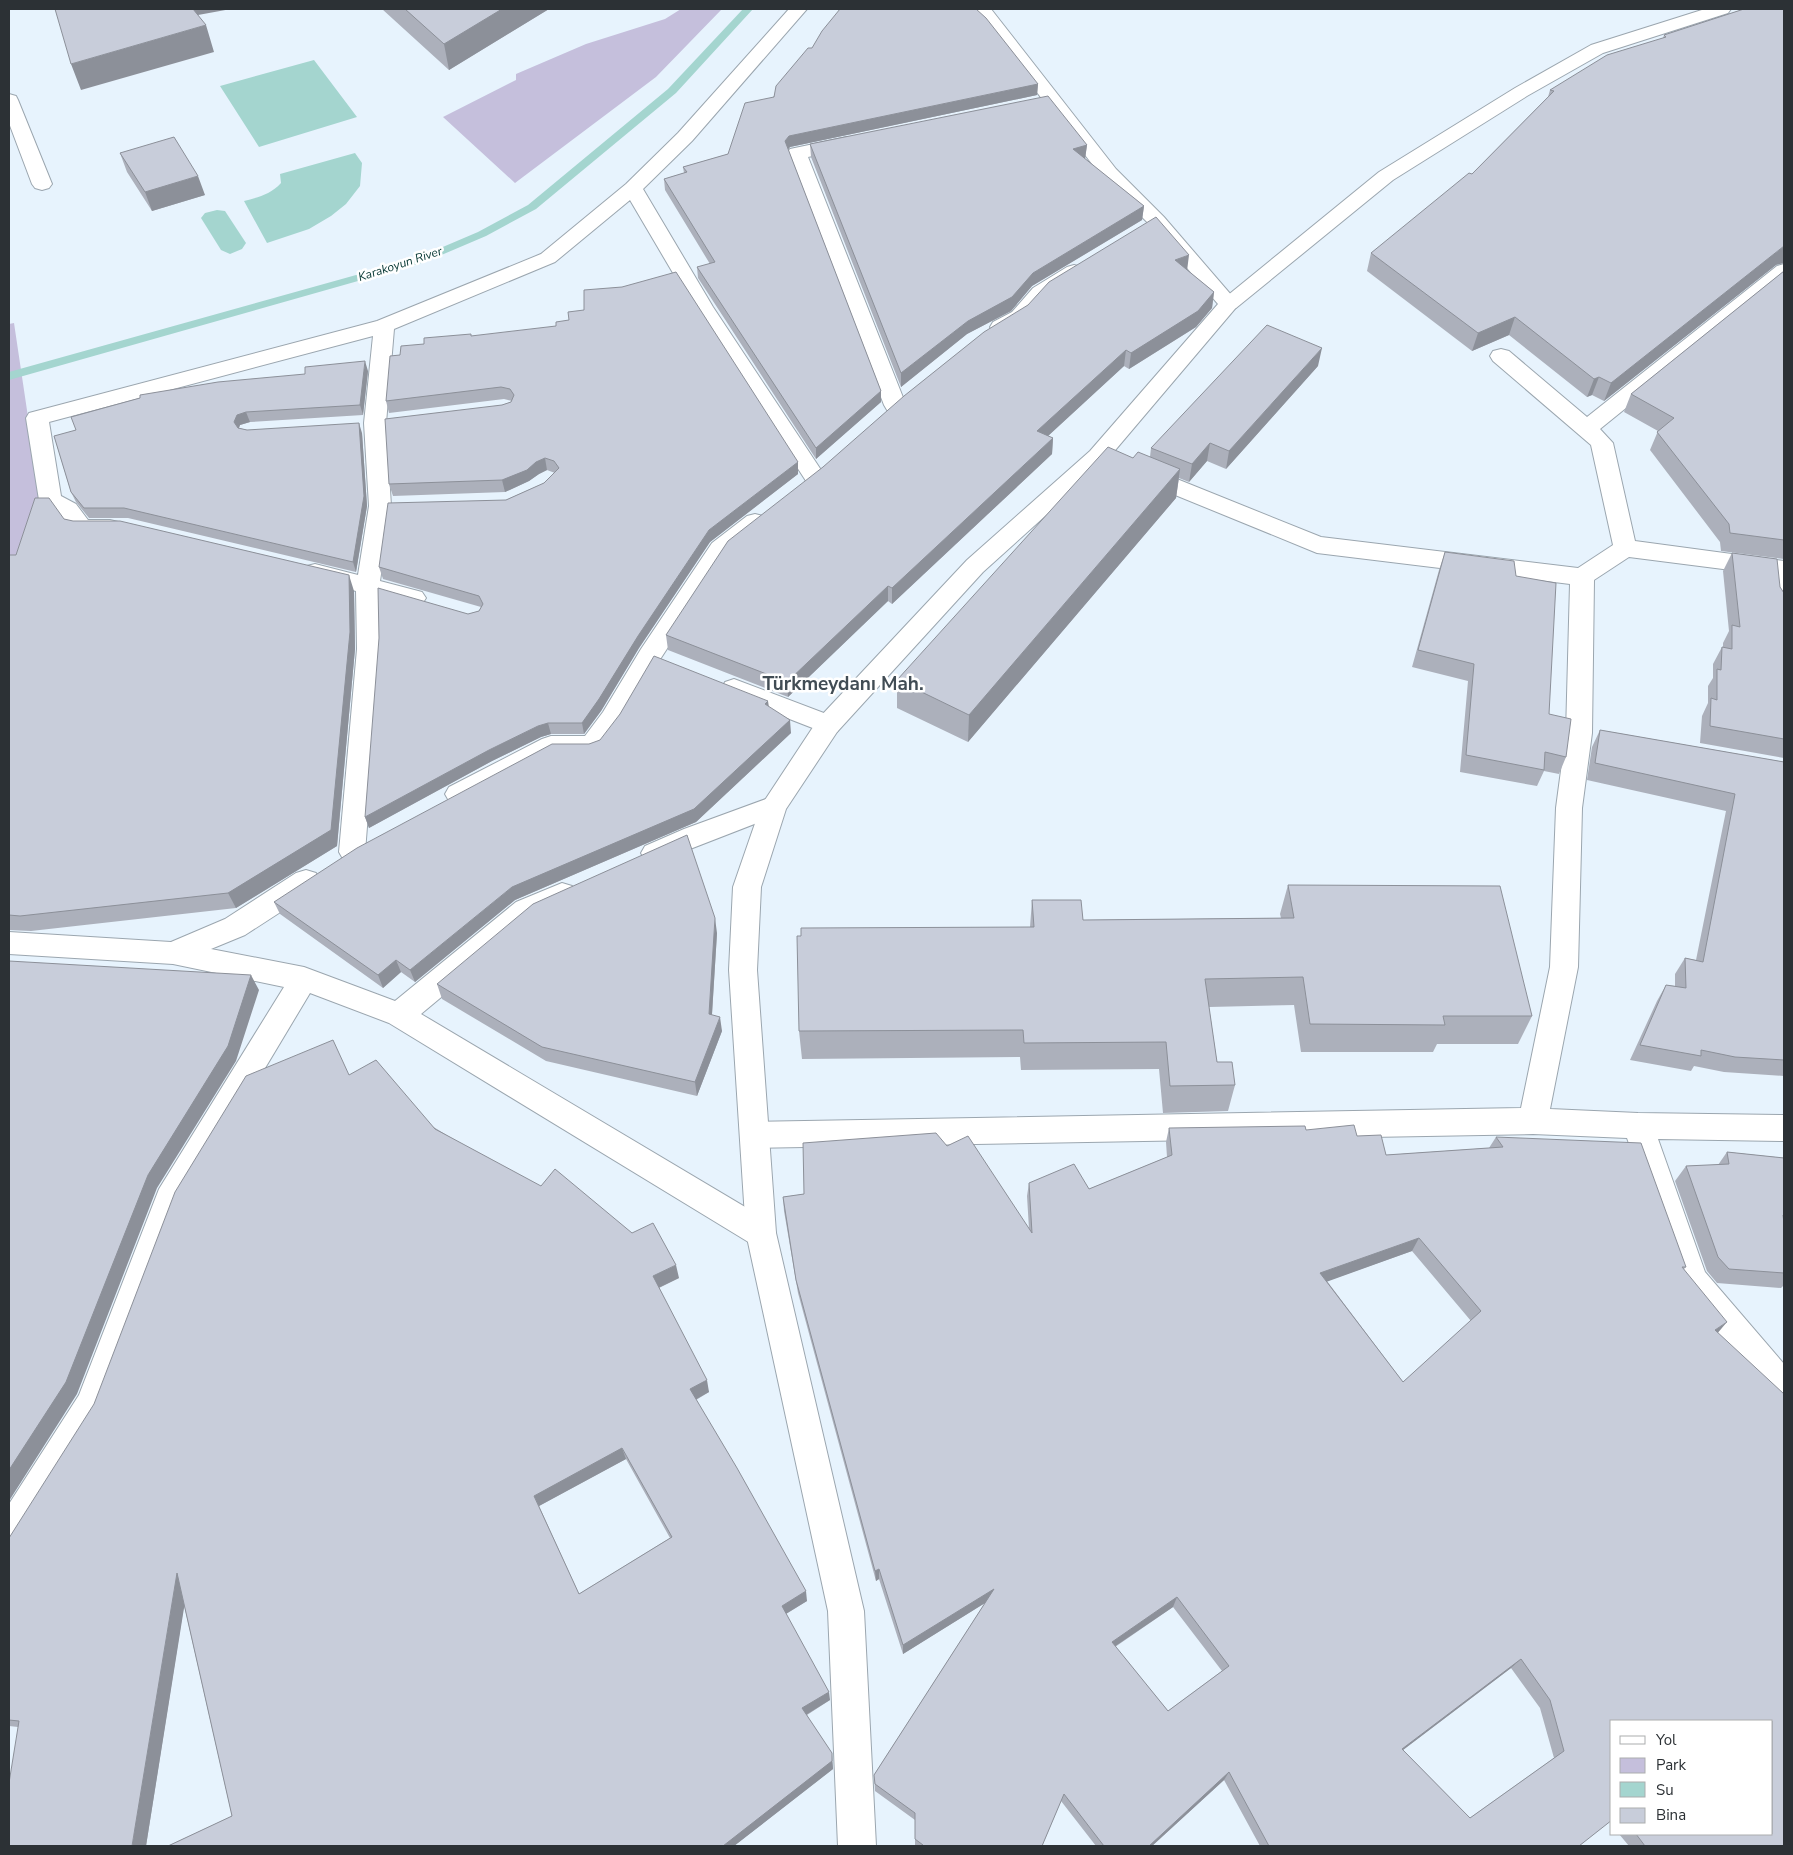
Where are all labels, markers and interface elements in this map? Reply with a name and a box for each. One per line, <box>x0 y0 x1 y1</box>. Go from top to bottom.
water label: Karakoyun River <box>356 243 445 285</box>
district label: Türkmeydanı Mah. <box>762 671 924 697</box>
legend <box>1610 1720 1773 1835</box>
text: Yol <box>1655 1730 1677 1750</box>
text: Park <box>1656 1755 1686 1775</box>
text: Su <box>1656 1780 1674 1800</box>
text: Bina <box>1656 1805 1686 1825</box>

